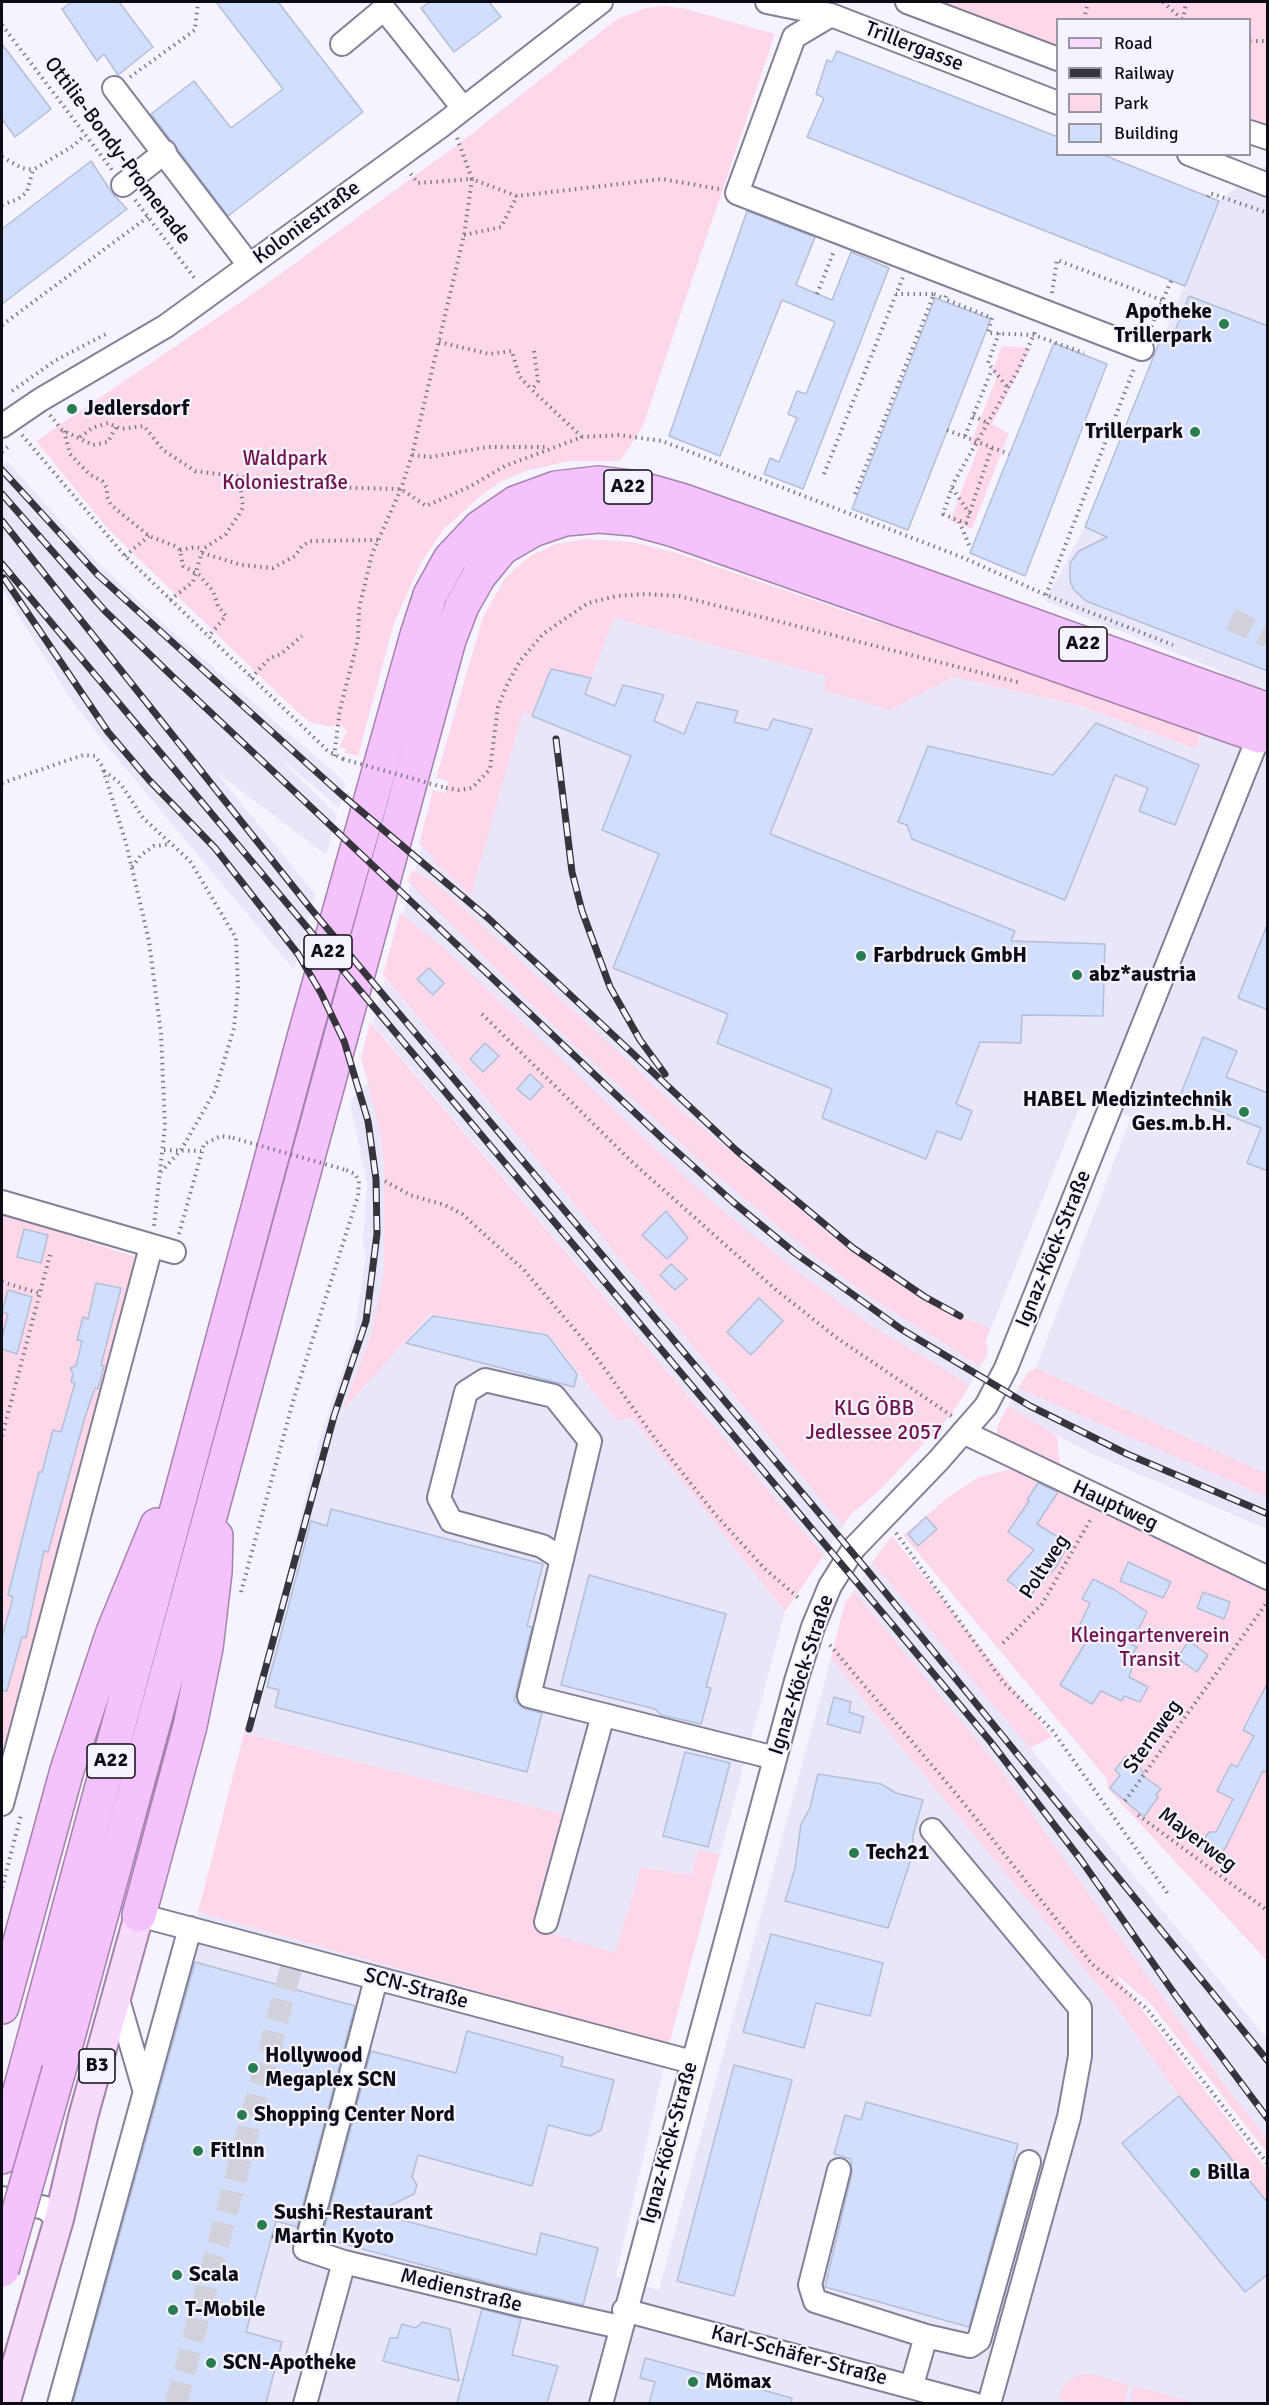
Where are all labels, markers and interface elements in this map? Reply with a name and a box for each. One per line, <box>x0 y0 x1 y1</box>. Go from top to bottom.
street label: Trillergasse <box>861 17 967 77</box>
legend <box>1056 18 1251 156</box>
text: Road <box>1114 32 1153 54</box>
street label: Ottilie-Bondy-Promenade <box>38 52 196 250</box>
text: Railway <box>1114 62 1174 84</box>
text: Park <box>1114 92 1149 114</box>
text: Building <box>1114 122 1178 144</box>
street label: Koloniestraße <box>249 176 365 270</box>
place label: Apotheke Trillerpark <box>1114 299 1212 349</box>
marker: Apotheke Trillerpark <box>1217 317 1231 331</box>
place label: Jedlersdorf <box>84 396 189 422</box>
marker: Jedlersdorf <box>65 402 79 416</box>
place label: Trillerpark <box>1085 419 1183 445</box>
marker: Trillerpark <box>1188 425 1202 439</box>
park label: Waldpark Koloniestraße <box>222 446 348 496</box>
road number: A22 <box>604 470 652 504</box>
road number: A22 <box>1059 627 1107 661</box>
road number: A22 <box>304 935 352 969</box>
place label: Farbdruck GmbH <box>873 943 1027 969</box>
marker: Farbdruck GmbH <box>854 949 868 963</box>
place label: abz*austria <box>1089 962 1196 988</box>
marker: abz*austria <box>1070 968 1084 982</box>
place label: HABEL Medizintechnik Ges.m.b.H. <box>1023 1087 1232 1137</box>
marker: HABEL Medizintechnik Ges.m.b.H. <box>1237 1105 1251 1119</box>
street label: Ignaz-Köck-Straße <box>1011 1167 1097 1331</box>
park label: KLG ÖBB Jedlessee 2057 <box>806 1396 942 1446</box>
street label: Hauptweg <box>1068 1475 1162 1537</box>
street label: Poltweg <box>1015 1530 1075 1604</box>
street label: Ignaz-Köck-Straße <box>764 1592 840 1758</box>
park label: Kleingartenverein Transit <box>1070 1623 1230 1673</box>
street label: Sternweg <box>1118 1695 1188 1779</box>
road number: A22 <box>87 1744 135 1778</box>
street label: Mayerweg <box>1153 1802 1241 1878</box>
place label: Tech21 <box>866 1840 929 1866</box>
marker: Tech21 <box>847 1846 861 1860</box>
street label: SCN-Straße <box>361 1963 471 2015</box>
place label: Hollywood Megaplex SCN <box>265 2043 397 2093</box>
road number: B3 <box>79 2049 115 2083</box>
street label: Ignaz-Köck-Straße <box>636 2059 704 2227</box>
marker: Hollywood Megaplex SCN <box>246 2061 260 2075</box>
place label: Shopping Center Nord <box>254 2102 455 2128</box>
marker: Shopping Center Nord <box>235 2108 249 2122</box>
place label: FitInn <box>210 2138 265 2164</box>
marker: FitInn <box>191 2144 205 2158</box>
place label: Billa <box>1207 2160 1250 2186</box>
marker: Billa <box>1188 2166 1202 2180</box>
place label: Sushi-Restaurant Martin Kyoto <box>274 2200 433 2250</box>
marker: Sushi-Restaurant Martin Kyoto <box>255 2218 269 2232</box>
place label: Scala <box>189 2262 239 2288</box>
street label: Medienstraße <box>397 2264 525 2318</box>
marker: Scala <box>170 2268 184 2282</box>
place label: T-Mobile <box>185 2297 265 2323</box>
marker: T-Mobile <box>166 2303 180 2317</box>
street label: Karl-Schäfer-Straße <box>708 2320 890 2392</box>
place label: SCN-Apotheke <box>223 2350 356 2376</box>
marker: SCN-Apotheke <box>204 2356 218 2370</box>
place label: Mömax <box>705 2369 771 2395</box>
marker: Mömax <box>686 2375 700 2389</box>

